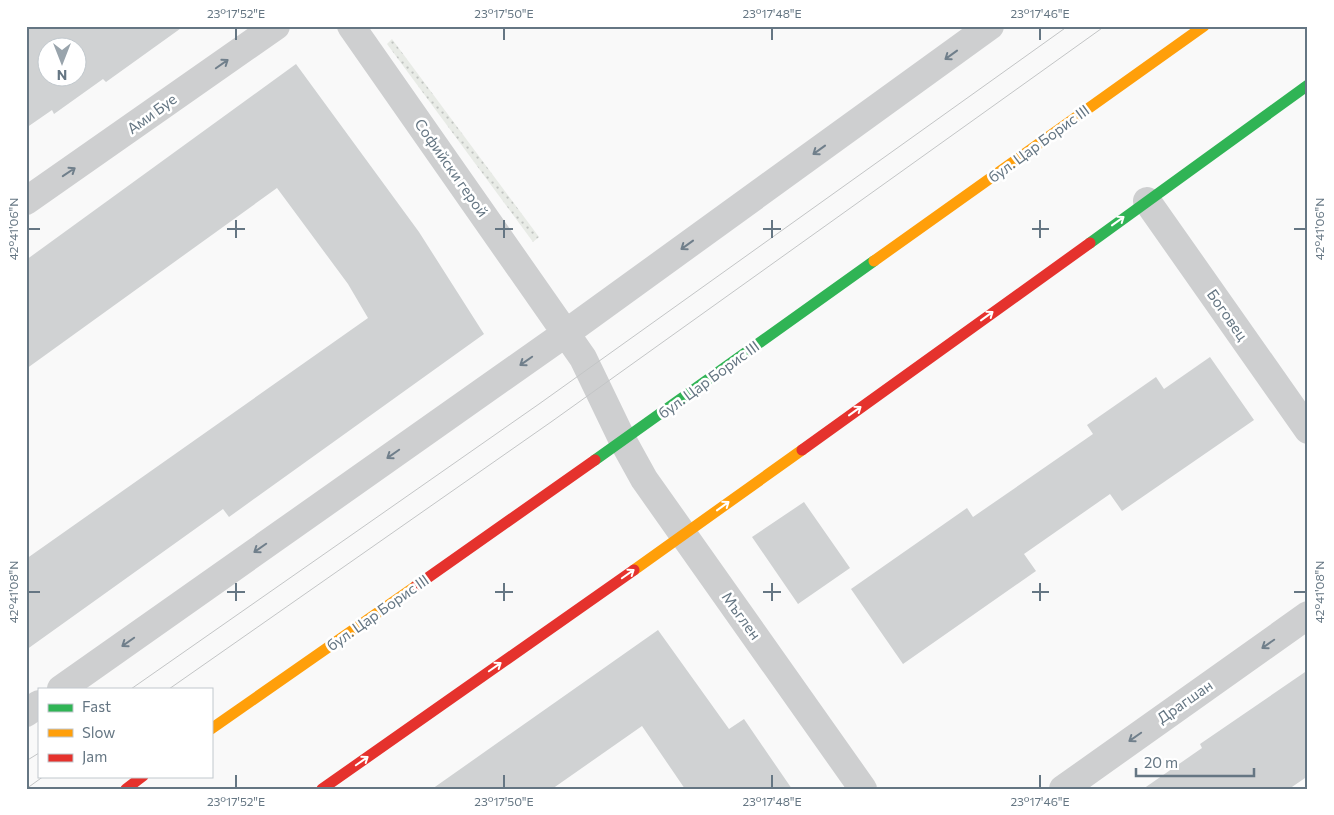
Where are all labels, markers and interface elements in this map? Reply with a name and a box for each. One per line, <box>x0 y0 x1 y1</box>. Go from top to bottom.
text: 23°17'52"E <box>207 6 265 20</box>
text: 23°17'50"E <box>474 6 534 20</box>
text: 23°17'48"E <box>742 6 802 20</box>
text: 23°17'46"E <box>1010 6 1070 20</box>
north arrow <box>38 38 88 88</box>
one-way arrow <box>944 50 958 60</box>
one-way arrow <box>215 59 229 69</box>
text: N <box>57 67 67 84</box>
street label: Ами Буе <box>123 89 180 137</box>
street label: бул. Цар Борис III <box>984 100 1093 186</box>
street label: Софийски герой <box>411 115 492 220</box>
one-way arrow <box>812 145 826 155</box>
one-way arrow <box>62 167 76 177</box>
text: 42°41'06"N <box>6 198 20 260</box>
text: 42°41'06"N <box>1312 198 1326 260</box>
one-way arrow <box>1111 216 1125 226</box>
one-way arrow <box>681 240 694 251</box>
street label: Боговец <box>1204 285 1252 344</box>
one-way arrow <box>980 311 994 321</box>
street label: бул. Цар Борис III <box>654 336 763 422</box>
one-way arrow <box>519 356 533 366</box>
one-way arrow <box>848 406 862 416</box>
one-way arrow <box>387 449 401 459</box>
one-way arrow <box>716 501 730 511</box>
one-way arrow <box>254 543 268 553</box>
text: 42°41'08"N <box>6 561 20 623</box>
text: 42°41'08"N <box>1312 561 1326 623</box>
one-way arrow <box>621 569 635 579</box>
street label: бул. Цар Борис III <box>323 570 432 654</box>
street label: Мъглен <box>718 588 765 643</box>
one-way arrow <box>121 637 135 647</box>
one-way arrow <box>1261 639 1275 649</box>
one-way arrow <box>488 662 502 672</box>
street label: Драгшан <box>1153 676 1216 727</box>
legend <box>38 688 212 778</box>
text: Fast <box>82 697 111 715</box>
text: Slow <box>82 723 115 741</box>
one-way arrow <box>1128 732 1142 742</box>
scale bar <box>1136 745 1254 777</box>
text: Jam <box>82 747 107 765</box>
text: 20 m <box>1144 753 1178 771</box>
one-way arrow <box>355 756 369 766</box>
text: 23°17'52"E <box>207 794 265 808</box>
text: 23°17'50"E <box>474 794 534 808</box>
text: 23°17'48"E <box>742 794 802 808</box>
text: 23°17'46"E <box>1010 794 1070 808</box>

